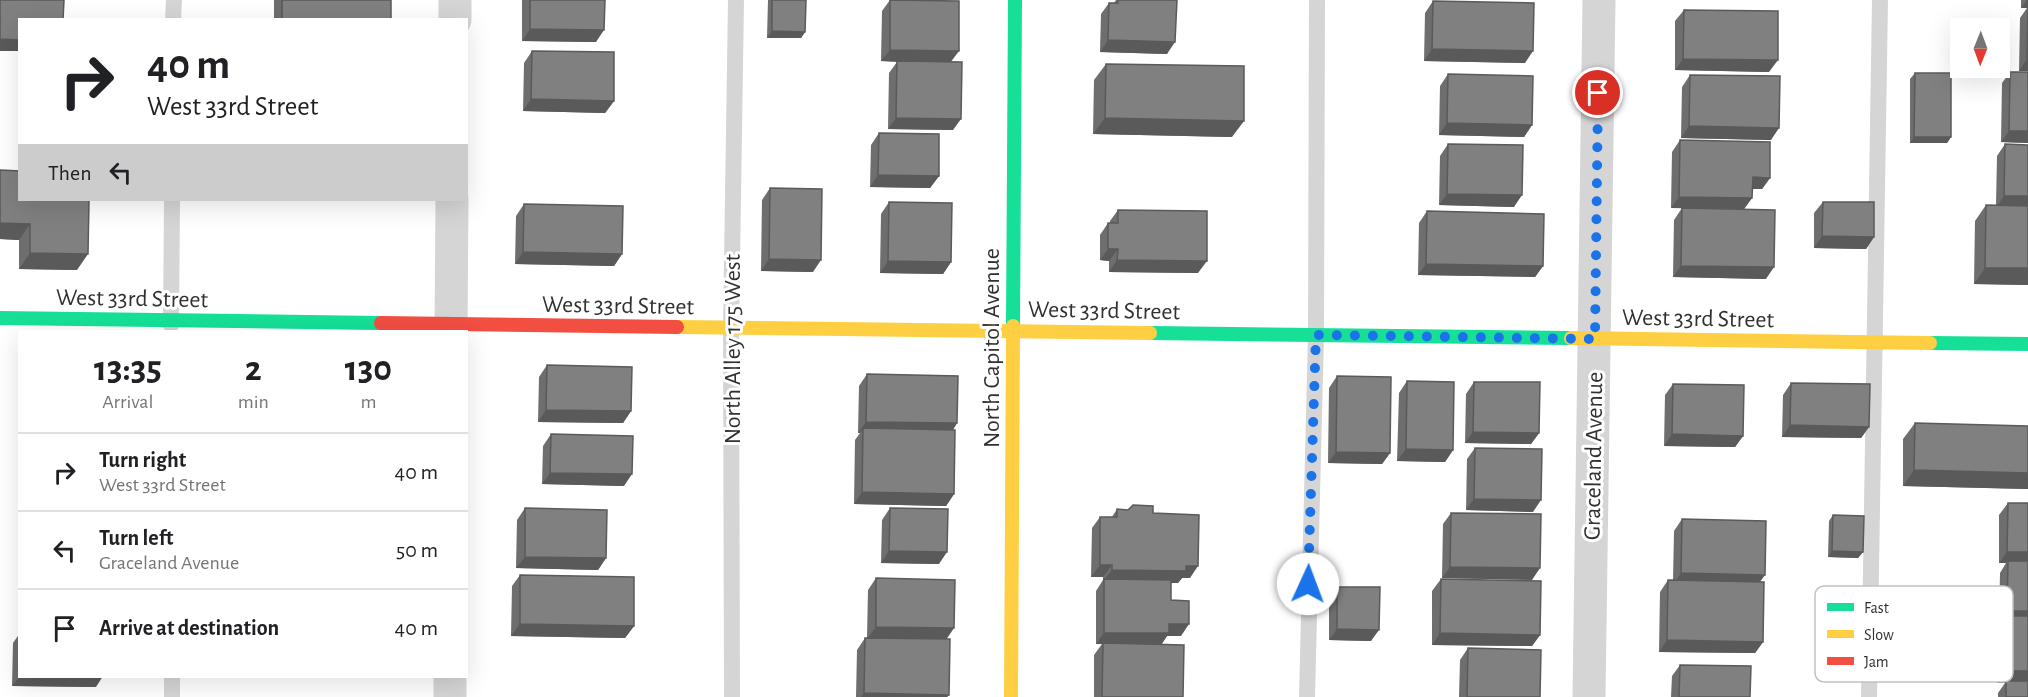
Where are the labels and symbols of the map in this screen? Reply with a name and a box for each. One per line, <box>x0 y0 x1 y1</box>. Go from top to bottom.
north arrow <box>1950 18 2010 78</box>
pin <box>1572 67 1623 118</box>
street label: North Capitol Avenue <box>980 248 1004 448</box>
street label: North Alley 175 West <box>721 253 745 444</box>
street label: West 33rd Street <box>56 286 209 312</box>
street label: West 33rd Street <box>542 293 695 319</box>
street label: West 33rd Street <box>1028 298 1181 324</box>
street label: West 33rd Street <box>1622 306 1775 332</box>
street label: Graceland Avenue <box>1581 372 1607 540</box>
position arrow <box>1276 552 1340 616</box>
legend <box>1815 586 2013 682</box>
text: Fast <box>1864 600 1889 616</box>
text: Slow <box>1864 627 1894 643</box>
text: Jam <box>1864 654 1889 670</box>

